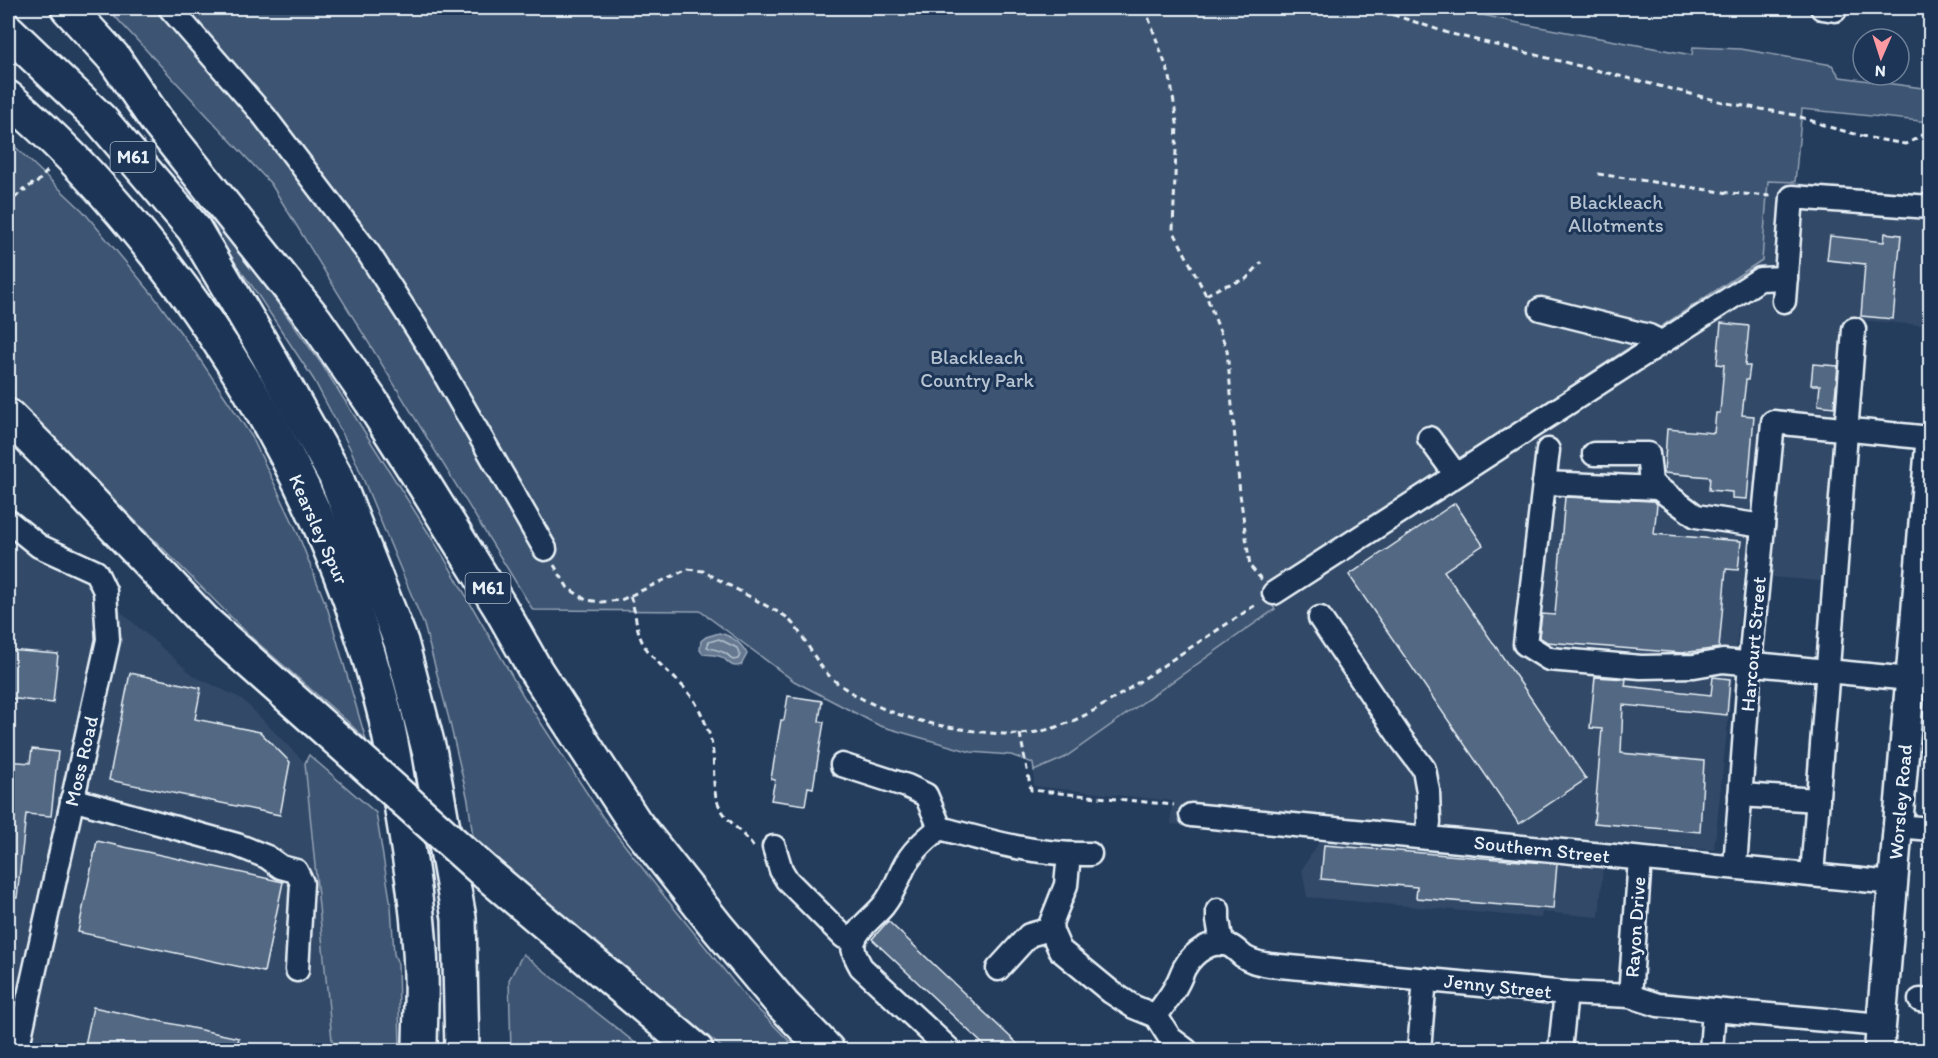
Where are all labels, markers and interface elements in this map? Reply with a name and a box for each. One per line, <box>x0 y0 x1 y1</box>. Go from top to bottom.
north arrow <box>1851 27 1911 87</box>
text: N <box>1874 62 1886 81</box>
road number: M61 <box>110 142 156 172</box>
park label: Blackleach Allotments <box>1568 190 1664 237</box>
park label: Blackleach Country Park <box>920 345 1035 392</box>
street label: Kearsley Spur <box>284 470 354 588</box>
road number: M61 <box>466 573 510 603</box>
street label: Harcourt Street <box>1735 575 1771 713</box>
street label: Moss Road <box>59 713 103 809</box>
street label: Worsley Road <box>1883 743 1917 861</box>
street label: Southern Street <box>1473 830 1611 868</box>
street label: Rayon Drive <box>1619 876 1651 978</box>
street label: Jenny Street <box>1443 968 1553 1004</box>

